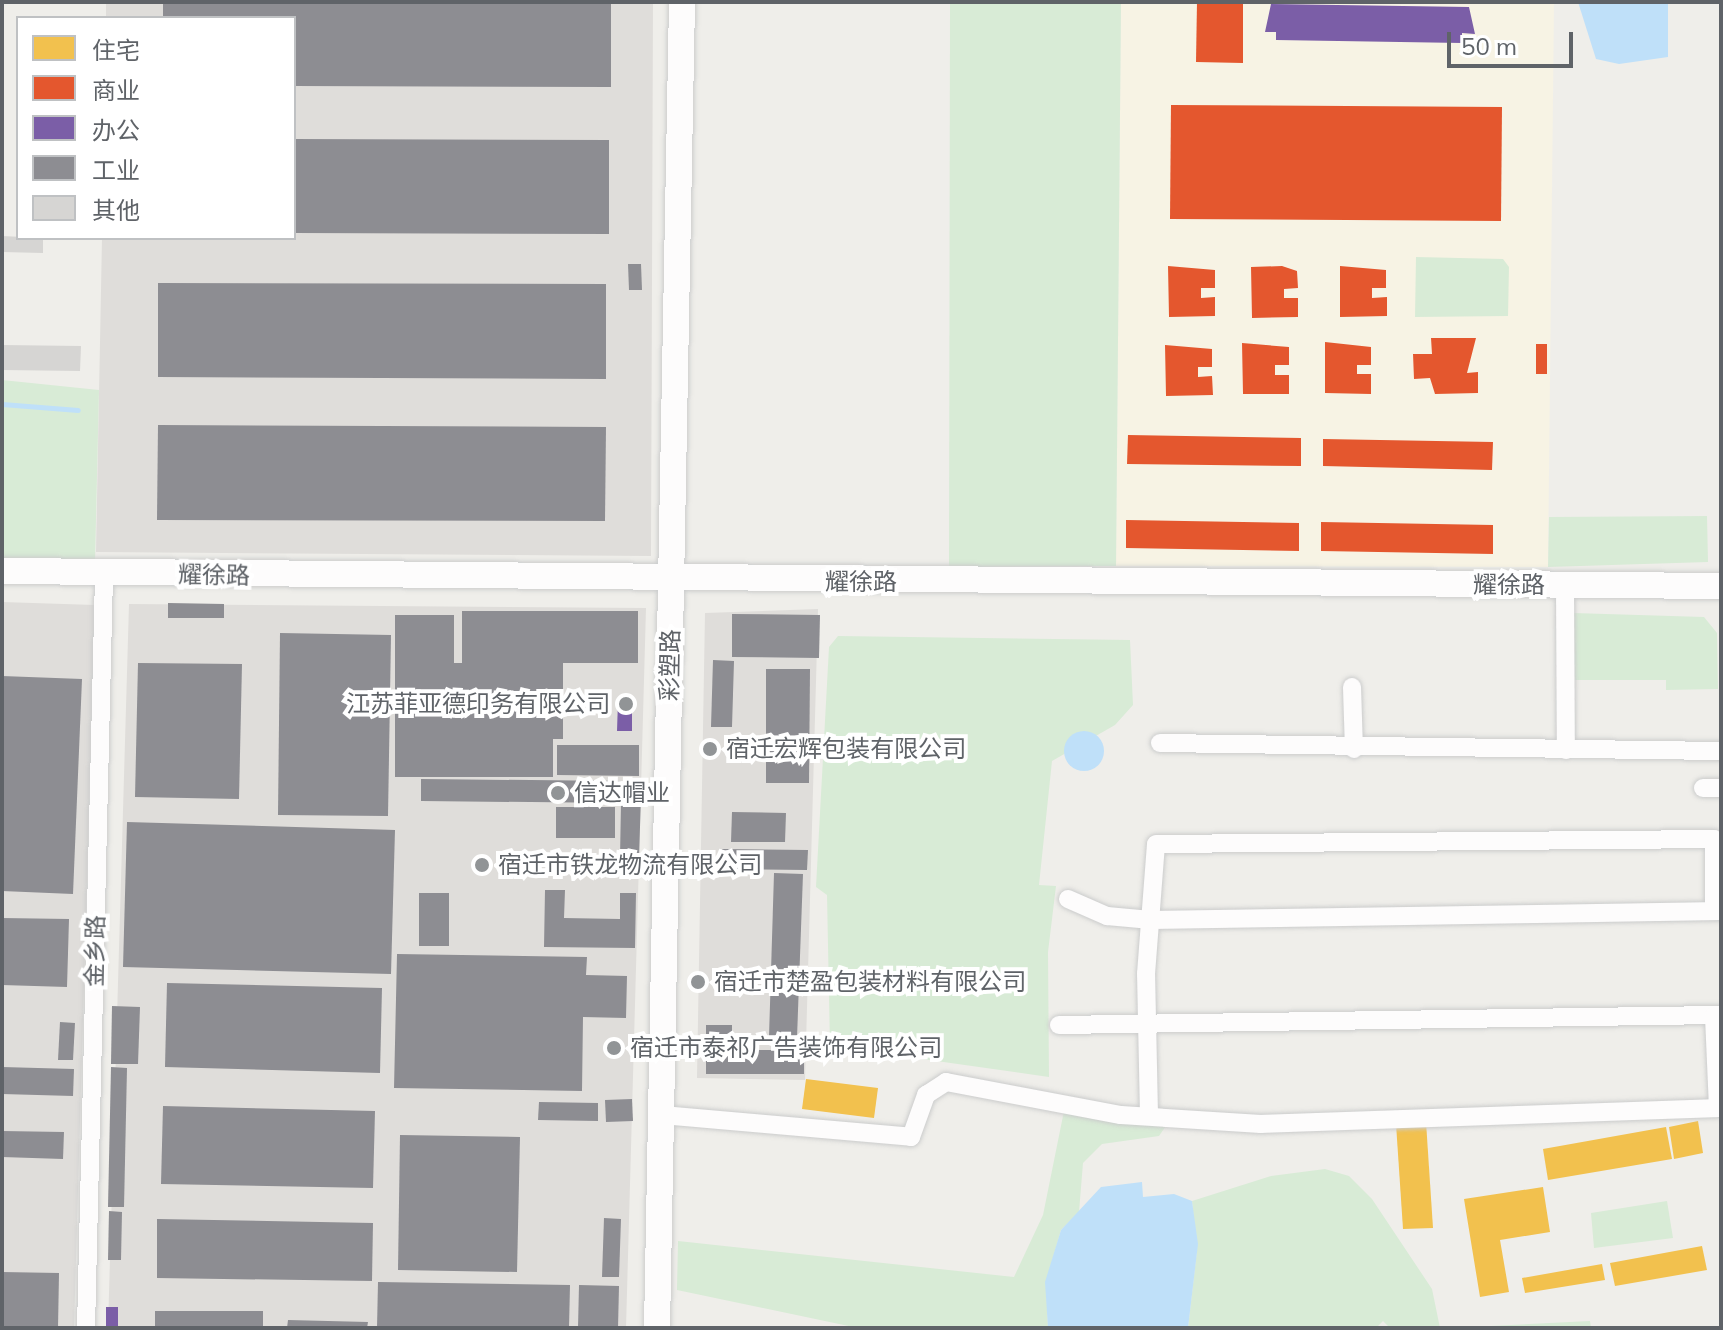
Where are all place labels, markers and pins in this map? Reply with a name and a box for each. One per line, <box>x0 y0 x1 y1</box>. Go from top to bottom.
place label: 江苏菲亚德印务有限公司 <box>346 690 610 718</box>
marker: 江苏菲亚德印务有限公司 <box>617 695 635 713</box>
place label: 宿迁宏辉包装有限公司 <box>726 735 966 763</box>
marker: 宿迁宏辉包装有限公司 <box>701 740 719 758</box>
place label: 信达帽业 <box>574 779 670 807</box>
marker: 信达帽业 <box>549 784 567 802</box>
place label: 宿迁市铁龙物流有限公司 <box>498 851 762 879</box>
marker: 宿迁市铁龙物流有限公司 <box>473 856 491 874</box>
place label: 宿迁市楚盈包装材料有限公司 <box>714 968 1026 996</box>
marker: 宿迁市楚盈包装材料有限公司 <box>689 973 707 991</box>
place label: 宿迁市泰祁广告装饰有限公司 <box>630 1034 942 1062</box>
marker: 宿迁市泰祁广告装饰有限公司 <box>605 1039 623 1057</box>

